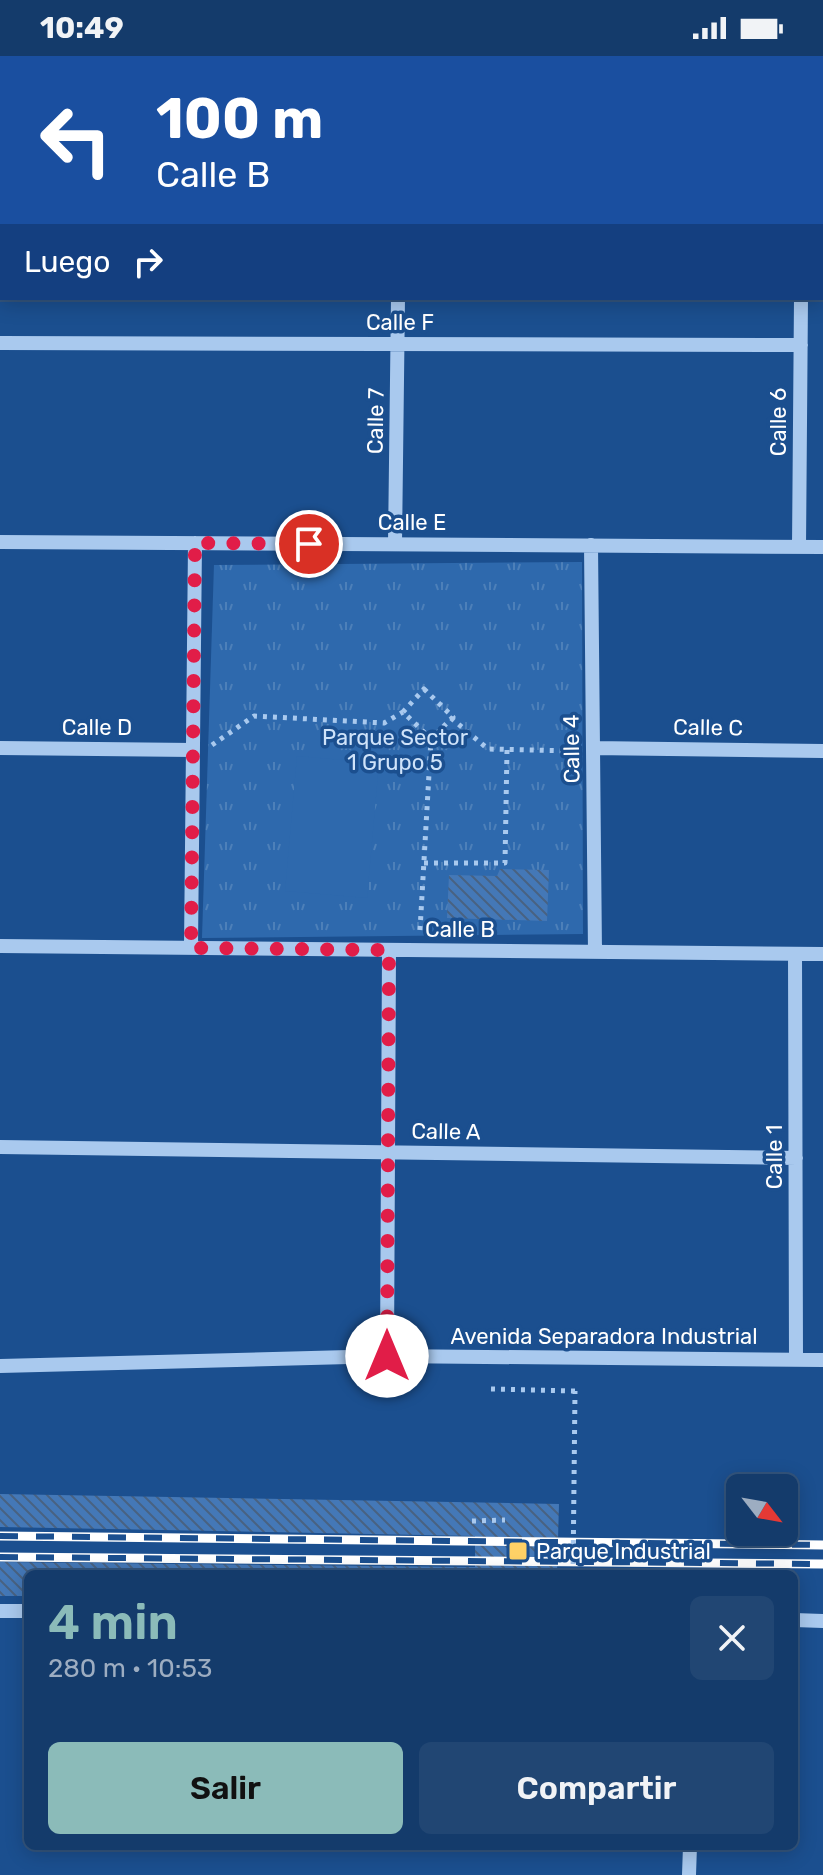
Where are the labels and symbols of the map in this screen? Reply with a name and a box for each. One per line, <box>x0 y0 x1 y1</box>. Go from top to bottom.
street label: Calle F <box>366 309 434 336</box>
street label: Calle 7 <box>361 388 390 454</box>
street label: Calle 6 <box>765 388 792 456</box>
street label: Calle E <box>378 509 446 536</box>
pin <box>275 510 343 578</box>
street label: Calle C <box>673 713 743 742</box>
street label: Calle D <box>62 714 132 741</box>
street label: Calle 4 <box>557 714 586 784</box>
park label: Parque Sector 1 Grupo 5 <box>322 724 469 776</box>
street label: Calle B <box>425 916 495 943</box>
street label: Calle A <box>411 1117 481 1146</box>
street label: Calle 1 <box>761 1125 788 1189</box>
position arrow <box>345 1314 429 1398</box>
street label: Avenida Separadora Industrial <box>450 1323 758 1350</box>
north arrow <box>726 1474 798 1546</box>
place label: Parque Industrial <box>536 1538 711 1565</box>
marker: Parque Industrial <box>507 1540 529 1562</box>

